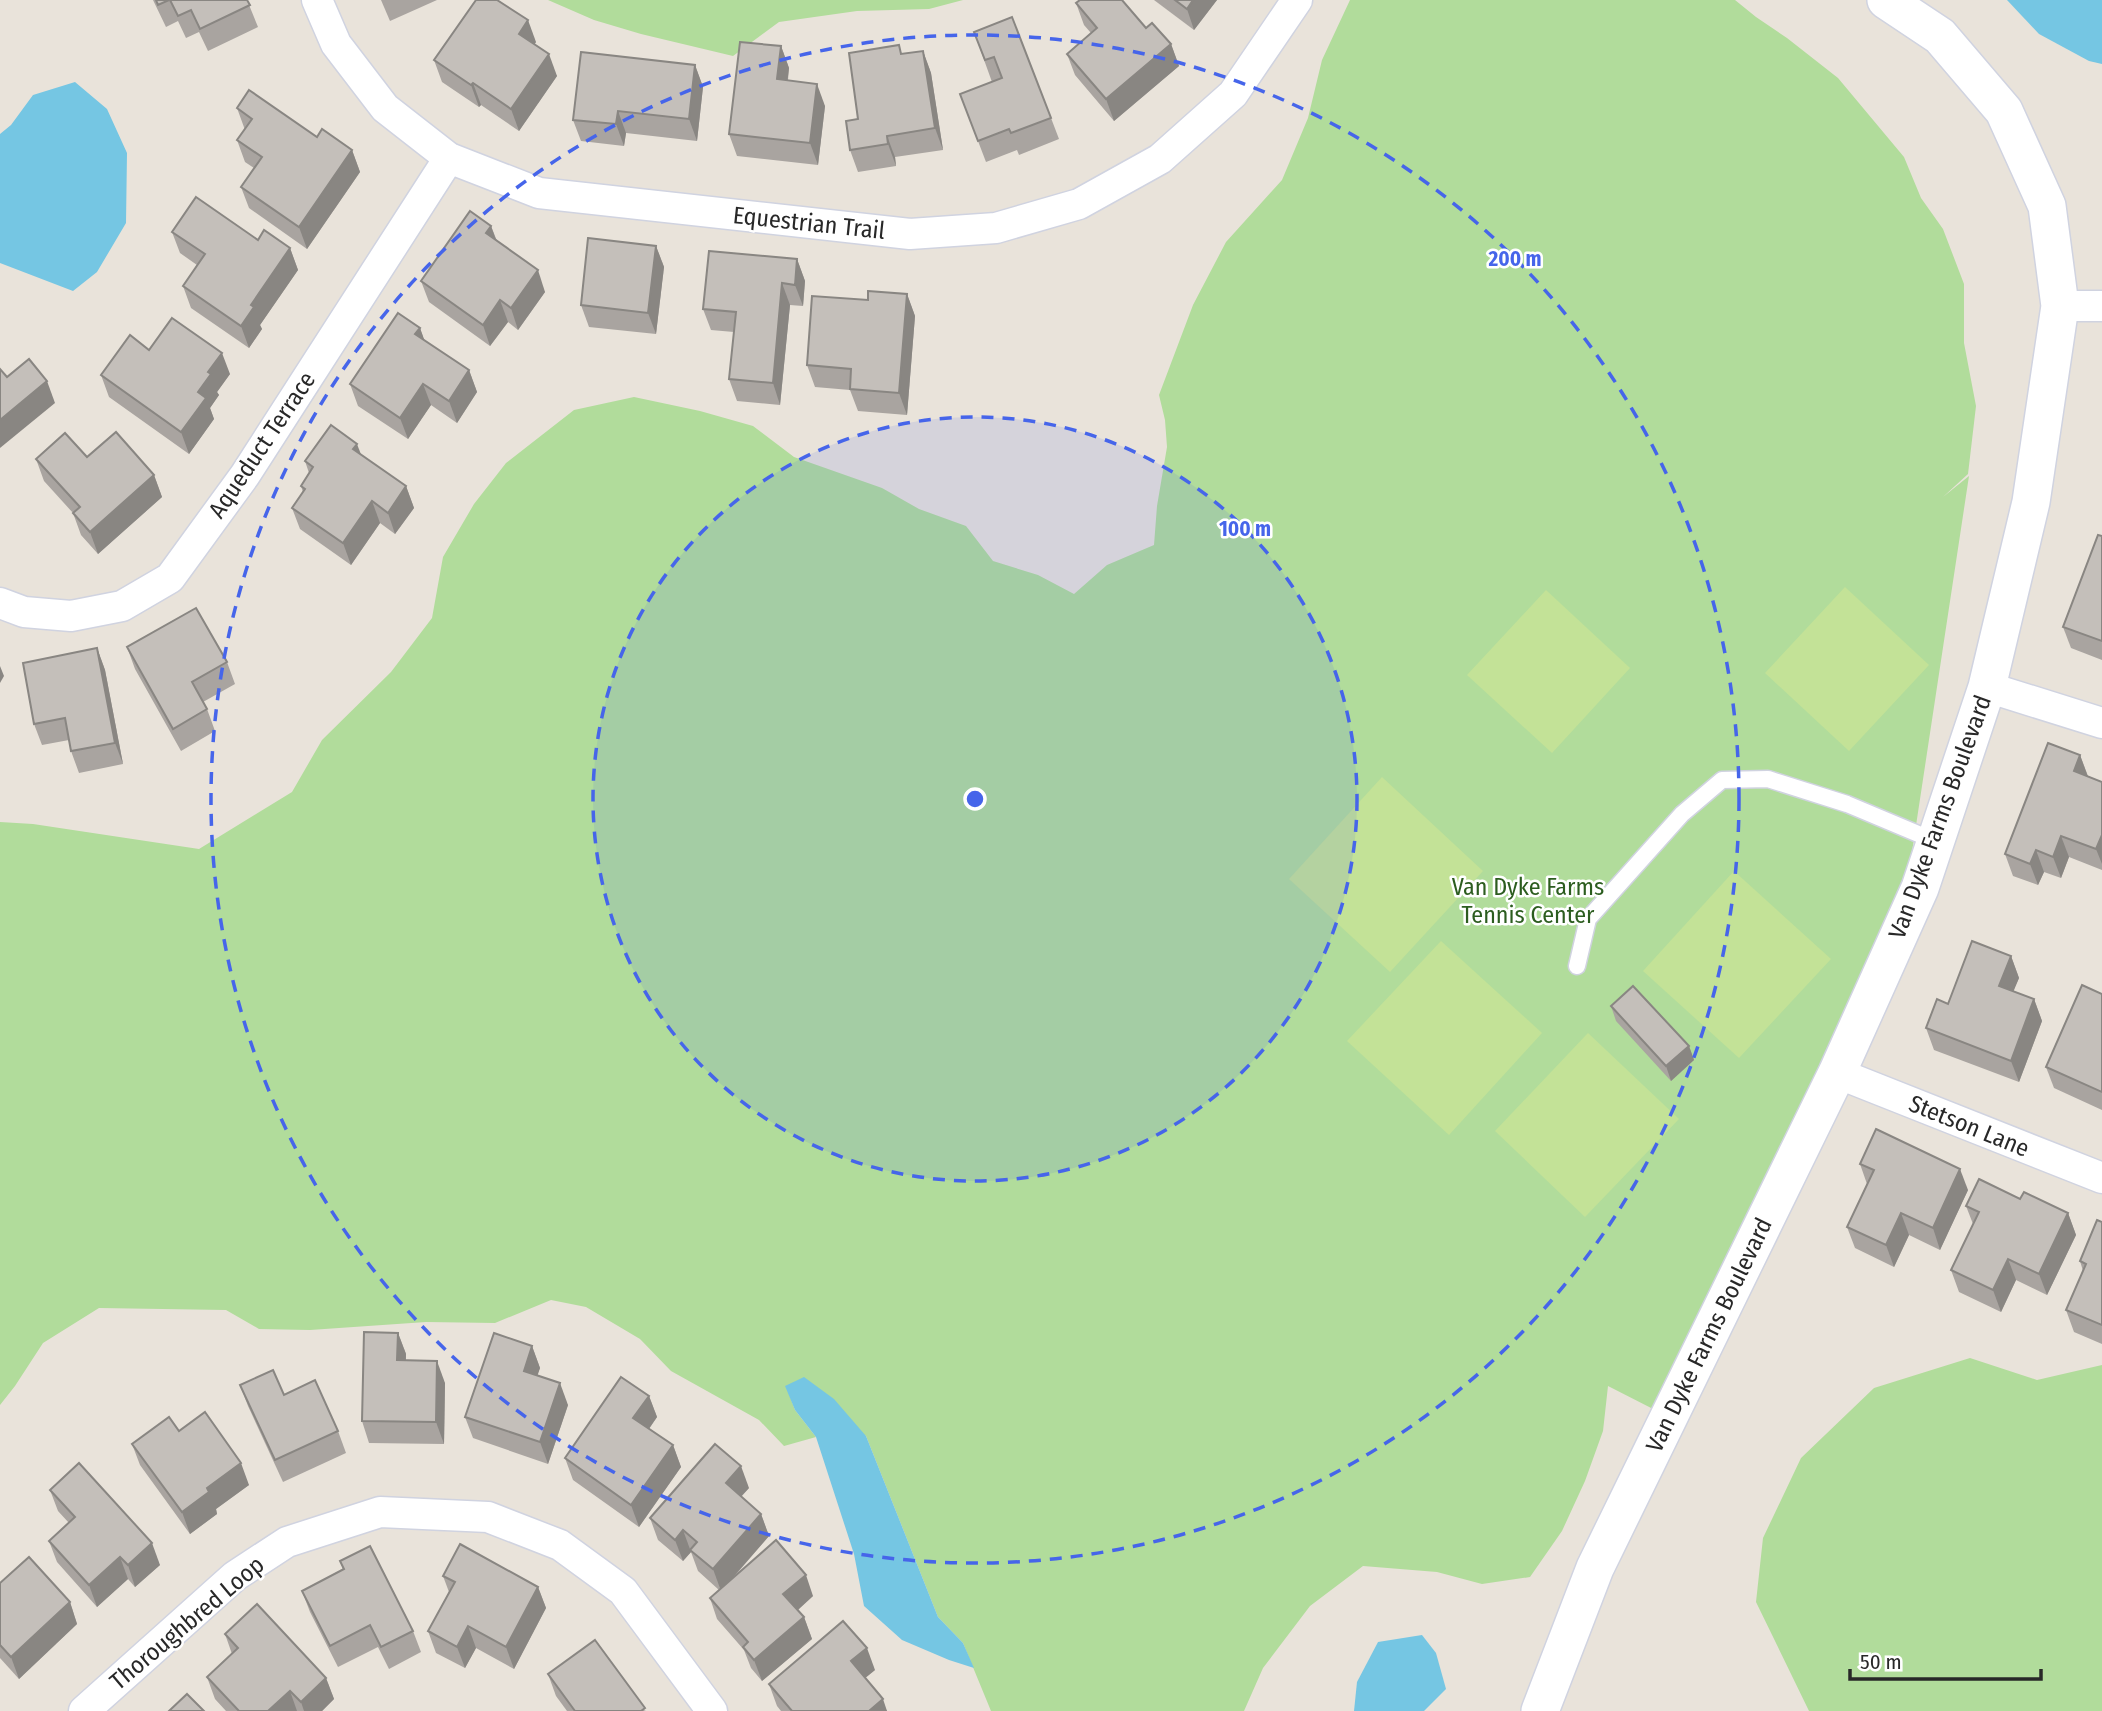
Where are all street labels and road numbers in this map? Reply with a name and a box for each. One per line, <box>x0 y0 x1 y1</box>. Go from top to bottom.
street label: Equestrian Trail <box>732 201 886 245</box>
street label: Aqueduct Terrace <box>203 367 321 523</box>
street label: Van Dyke Farms Boulevard <box>1883 691 1997 943</box>
street label: Stetson Lane <box>1905 1089 2033 1163</box>
street label: Van Dyke Farms Boulevard <box>1640 1213 1778 1457</box>
street label: Thoroughbred Loop <box>104 1551 270 1695</box>

